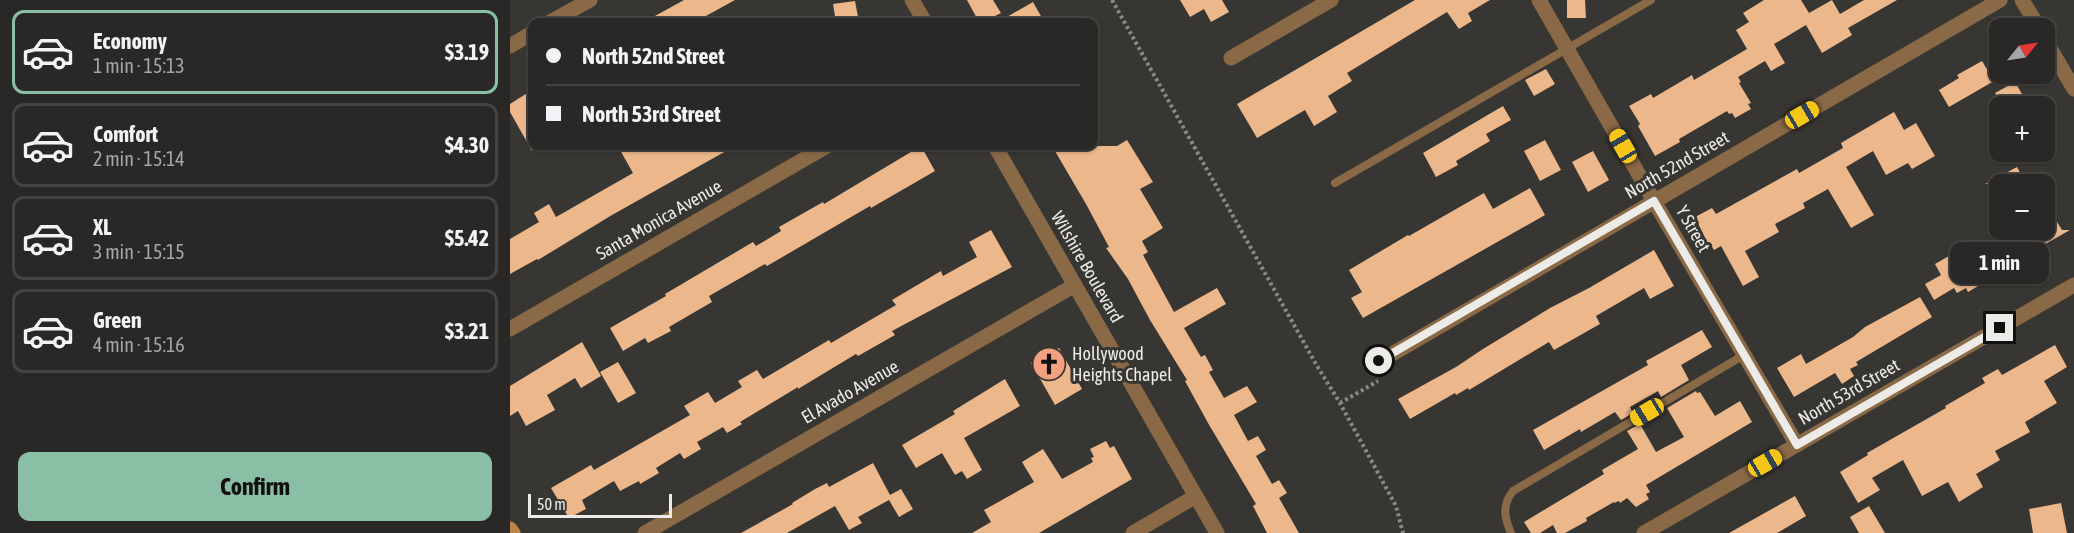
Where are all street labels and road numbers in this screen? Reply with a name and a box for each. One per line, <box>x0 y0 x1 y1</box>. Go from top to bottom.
street label: North 52nd Street <box>1621 126 1733 203</box>
street label: Santa Monica Avenue <box>592 175 725 264</box>
street label: Y Street <box>1672 202 1715 256</box>
street label: Wilshire Boulevard <box>1047 207 1128 326</box>
street label: North 53rd Street <box>1794 354 1903 429</box>
street label: El Avado Avenue <box>797 355 902 428</box>

